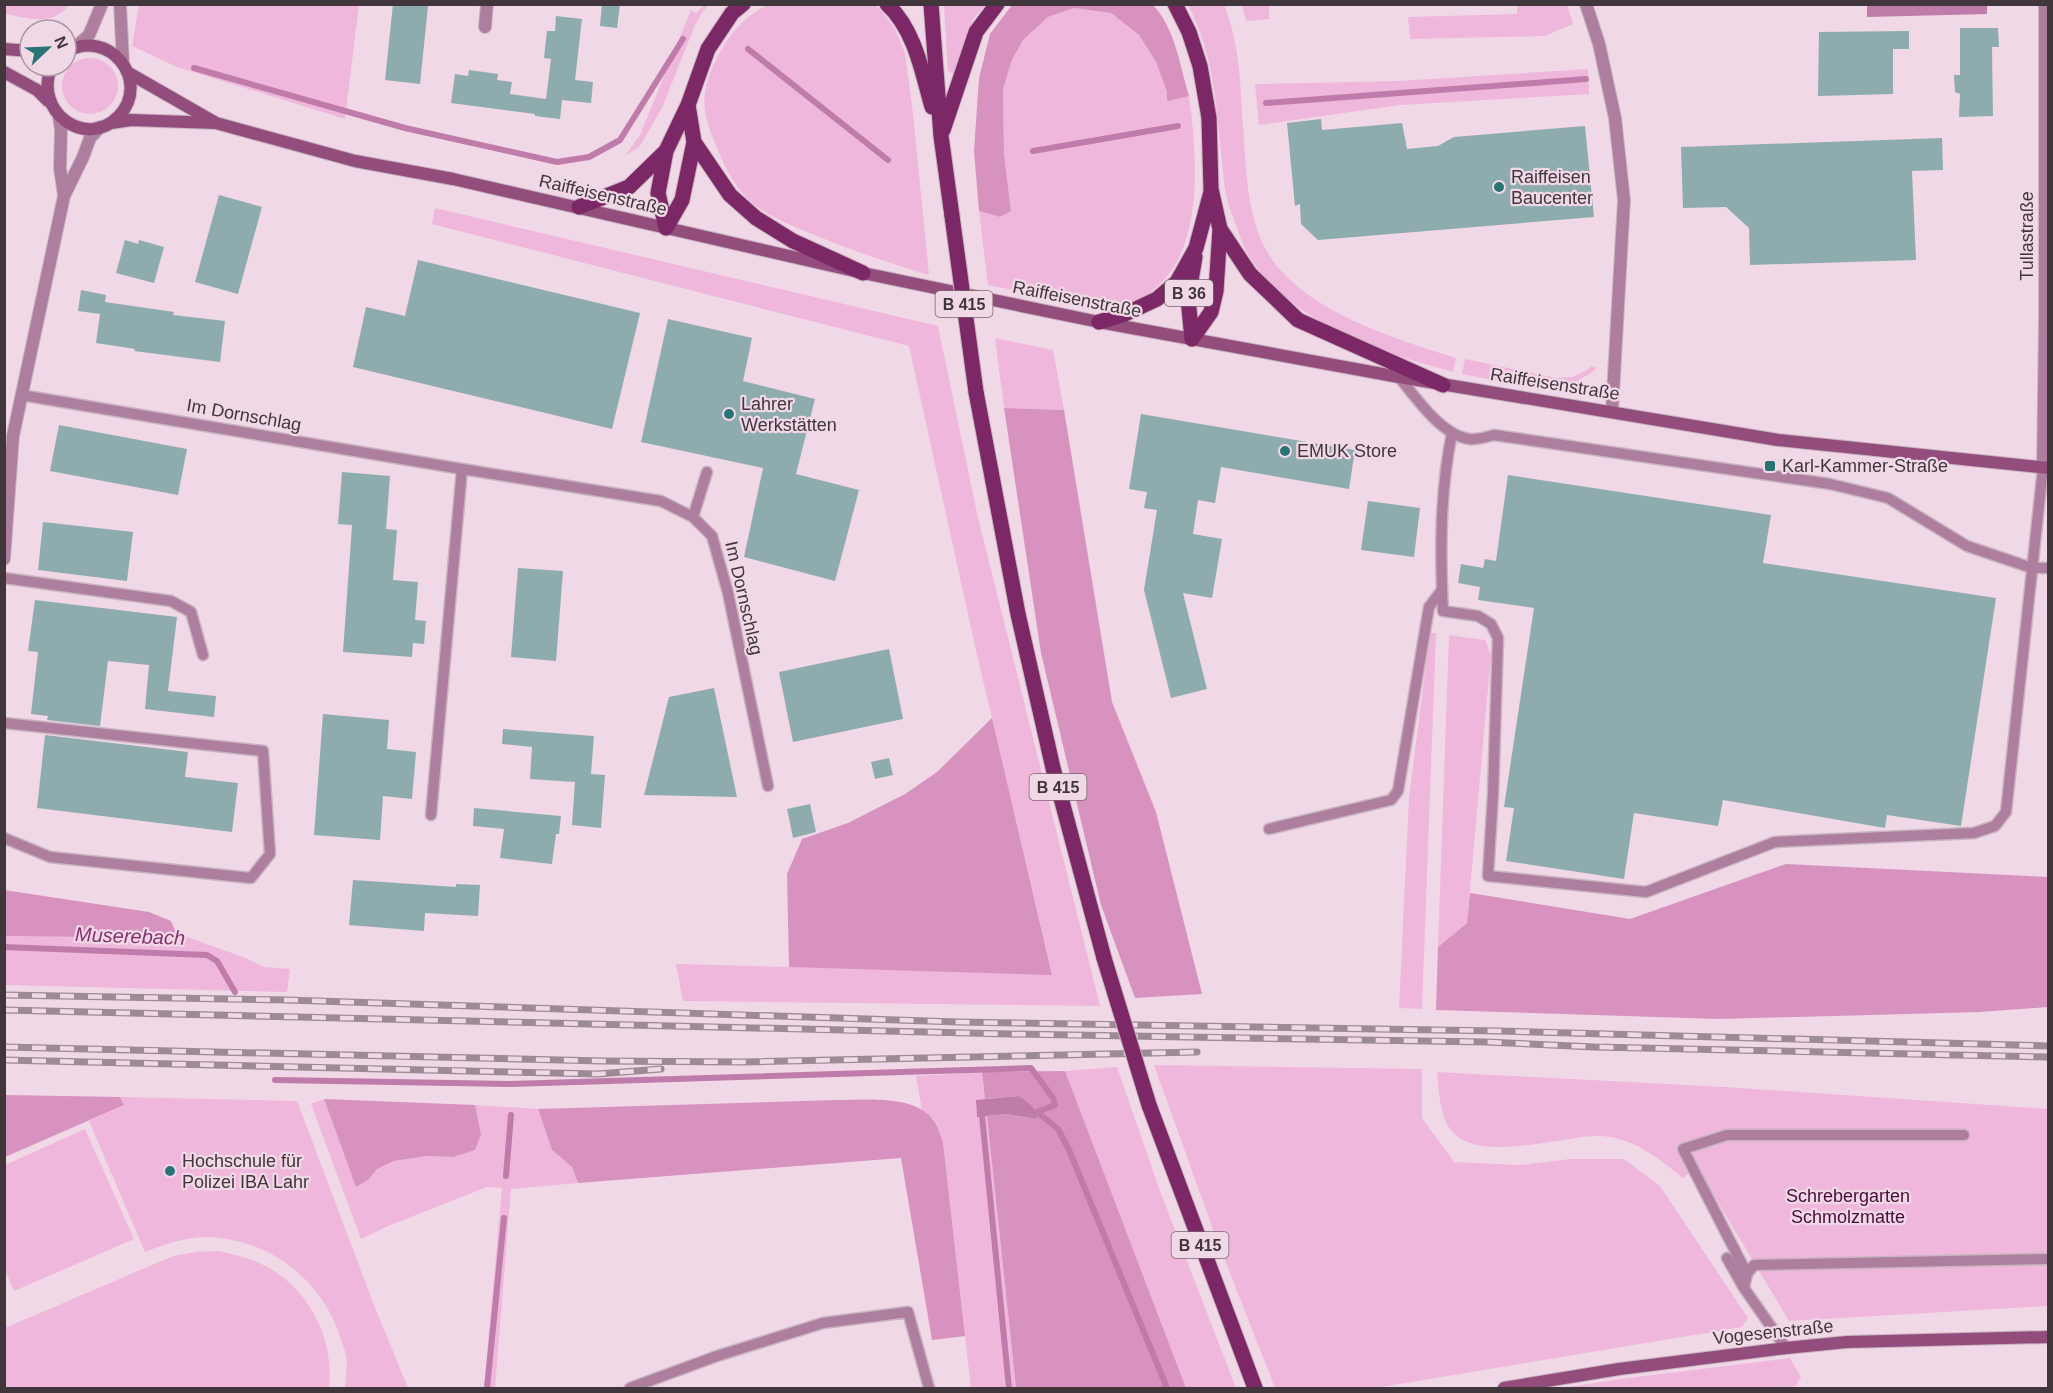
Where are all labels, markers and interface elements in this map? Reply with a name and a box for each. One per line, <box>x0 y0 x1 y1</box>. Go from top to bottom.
north arrow <box>18 18 78 78</box>
text: N <box>51 34 71 51</box>
place label: Raiffeisen Baucenter <box>1511 167 1593 208</box>
street label: Raiffeisenstraße <box>537 171 669 219</box>
marker: Raiffeisen Baucenter <box>1492 180 1506 194</box>
street label: Tullastraße <box>2017 191 2037 281</box>
street label: Raiffeisenstraße <box>1011 277 1143 321</box>
road number: B 36 <box>1165 280 1213 306</box>
road number: B 415 <box>936 291 992 317</box>
street label: Raiffeisenstraße <box>1489 364 1621 404</box>
place label: Lahrer Werkstätten <box>741 394 837 435</box>
street label: Im Dornschlag <box>185 395 303 435</box>
marker: Lahrer Werkstätten <box>722 407 736 421</box>
place label: EMUK Store <box>1297 441 1397 461</box>
marker: EMUK Store <box>1278 444 1292 458</box>
place label: Karl-Kammer-Straße <box>1782 456 1948 476</box>
marker: Karl-Kammer-Straße <box>1763 459 1777 473</box>
street label: Im Dornschlag <box>721 539 767 657</box>
road number: B 415 <box>1030 774 1086 800</box>
water label: Muserebach <box>75 923 185 949</box>
place label: Hochschule für Polizei IBA Lahr <box>182 1151 309 1192</box>
marker: Hochschule für Polizei IBA Lahr <box>163 1164 177 1178</box>
park label: Schrebergarten Schmolzmatte <box>1786 1186 1910 1227</box>
road number: B 415 <box>1172 1232 1228 1258</box>
street label: Vogesenstraße <box>1712 1316 1834 1348</box>

